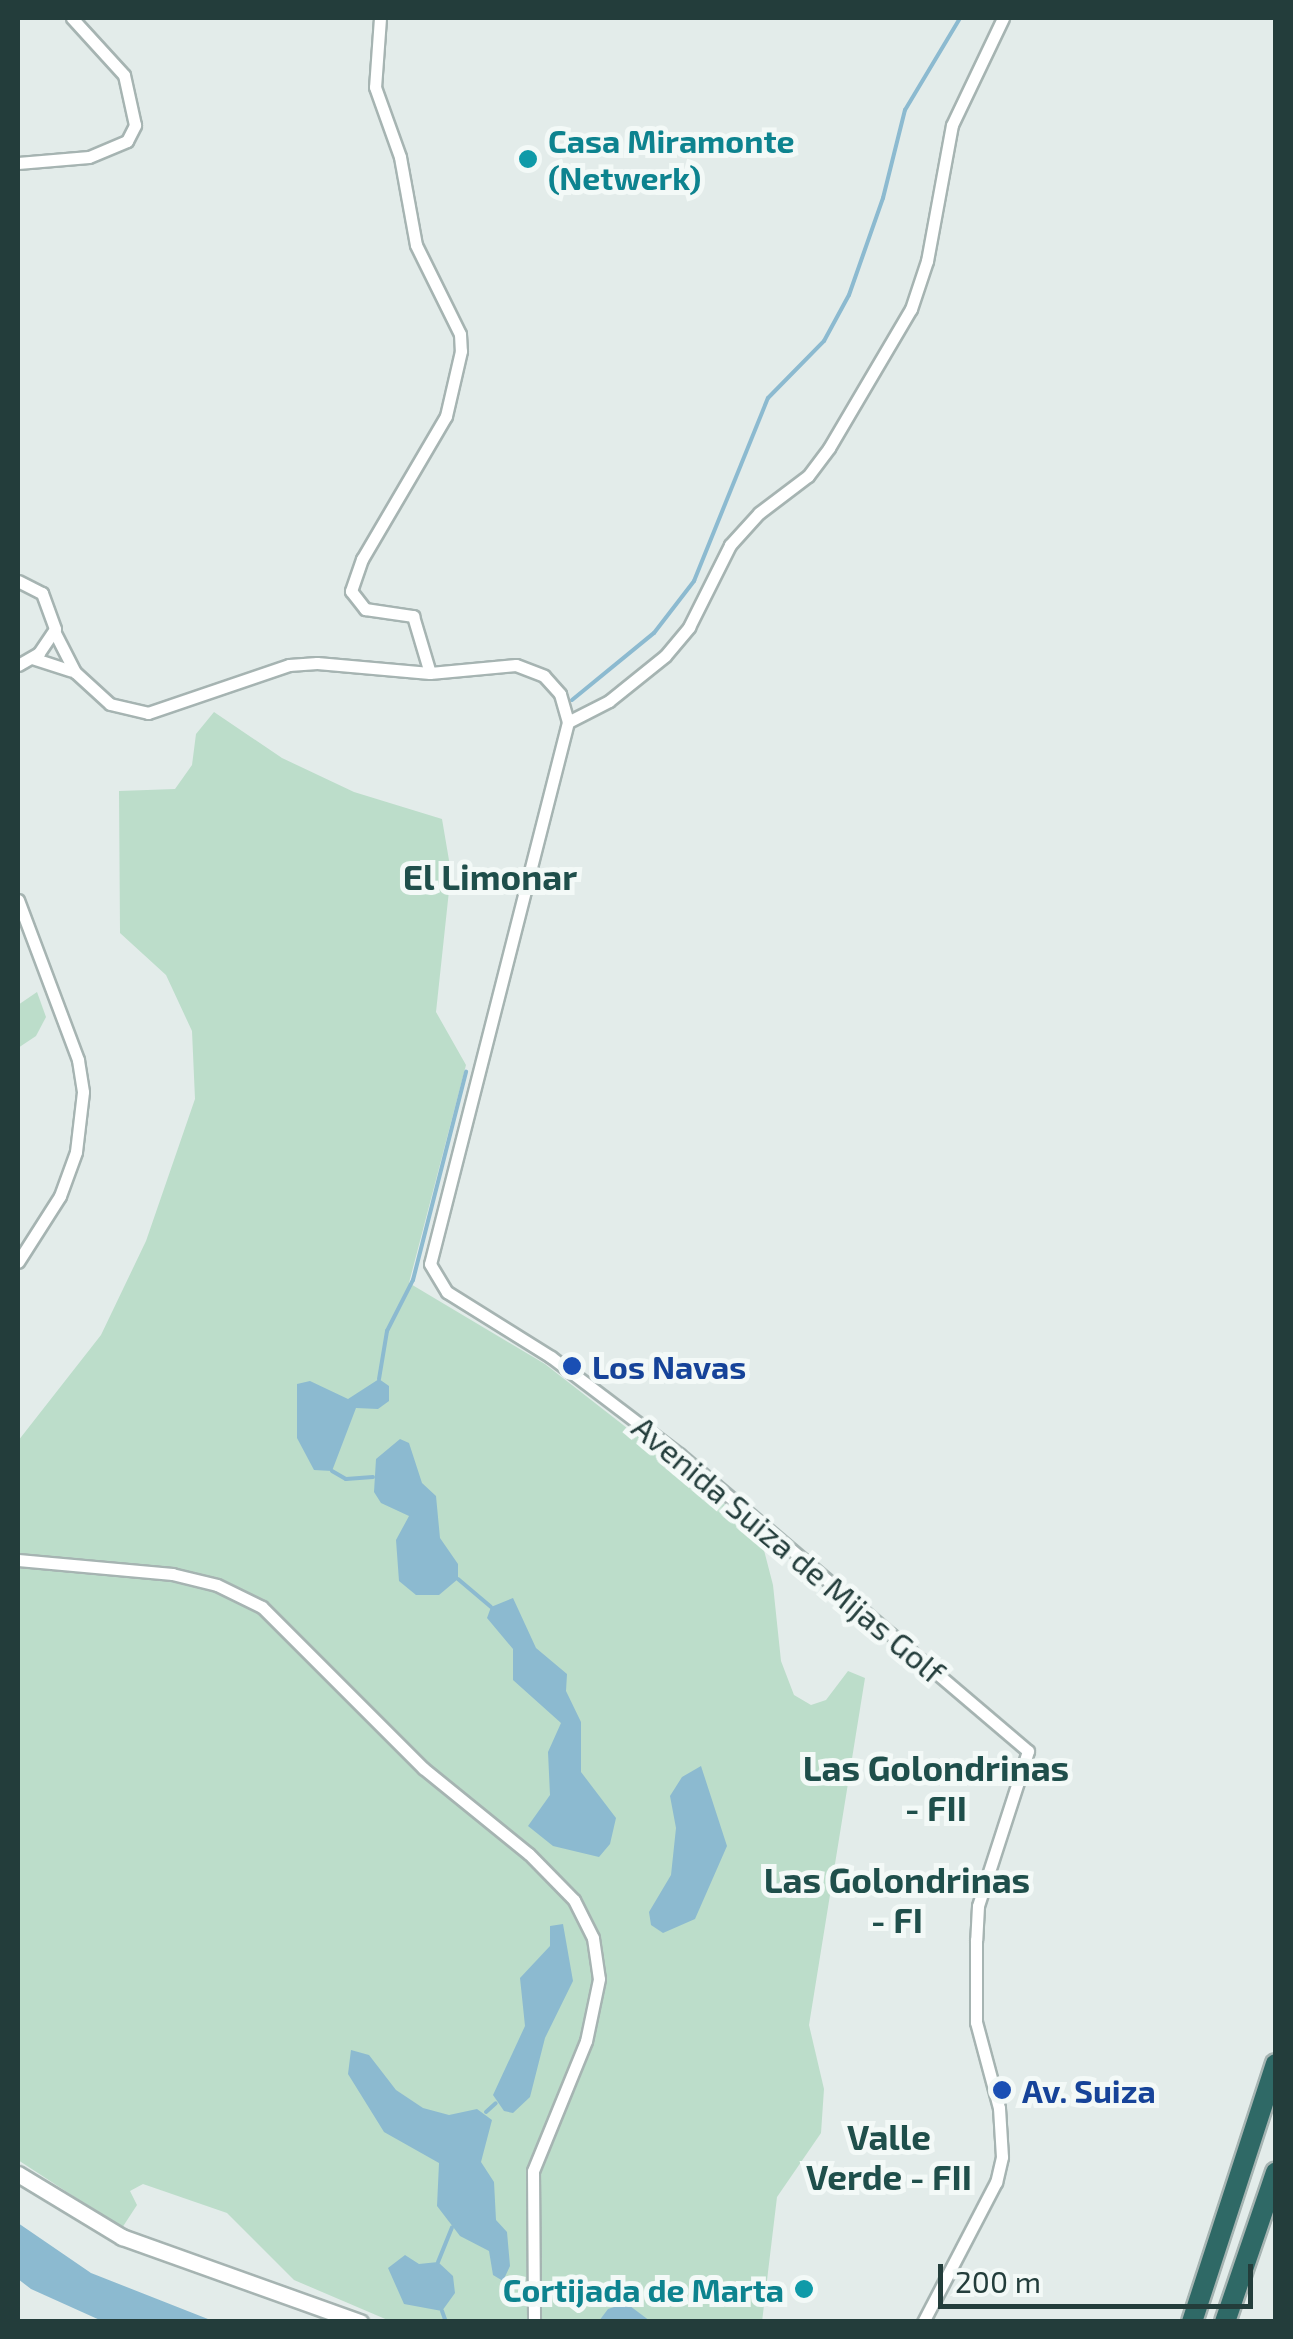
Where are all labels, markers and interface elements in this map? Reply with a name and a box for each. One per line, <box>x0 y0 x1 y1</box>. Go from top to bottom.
place label: Casa Miramonte (Netwerk) <box>548 122 795 197</box>
marker: Casa Miramonte (Netwerk) <box>517 148 539 170</box>
district label: El Limonar <box>402 855 578 897</box>
place label: Los Navas <box>592 1347 746 1385</box>
marker: Los Navas <box>561 1355 583 1377</box>
street label: Avenida Suiza de Mijas Golf <box>625 1407 953 1691</box>
district label: Las Golondrinas - FII <box>803 1746 1069 1828</box>
district label: Las Golondrinas - FI <box>764 1858 1030 1940</box>
place label: Av. Suiza <box>1022 2071 1156 2109</box>
marker: Av. Suiza <box>991 2079 1013 2101</box>
district label: Valle Verde - FII <box>806 2115 972 2197</box>
scale bar <box>943 2244 1258 2306</box>
text: 200 m <box>955 2263 1041 2299</box>
place label: Cortijada de Marta <box>503 2270 784 2308</box>
marker: Cortijada de Marta <box>793 2278 815 2300</box>

